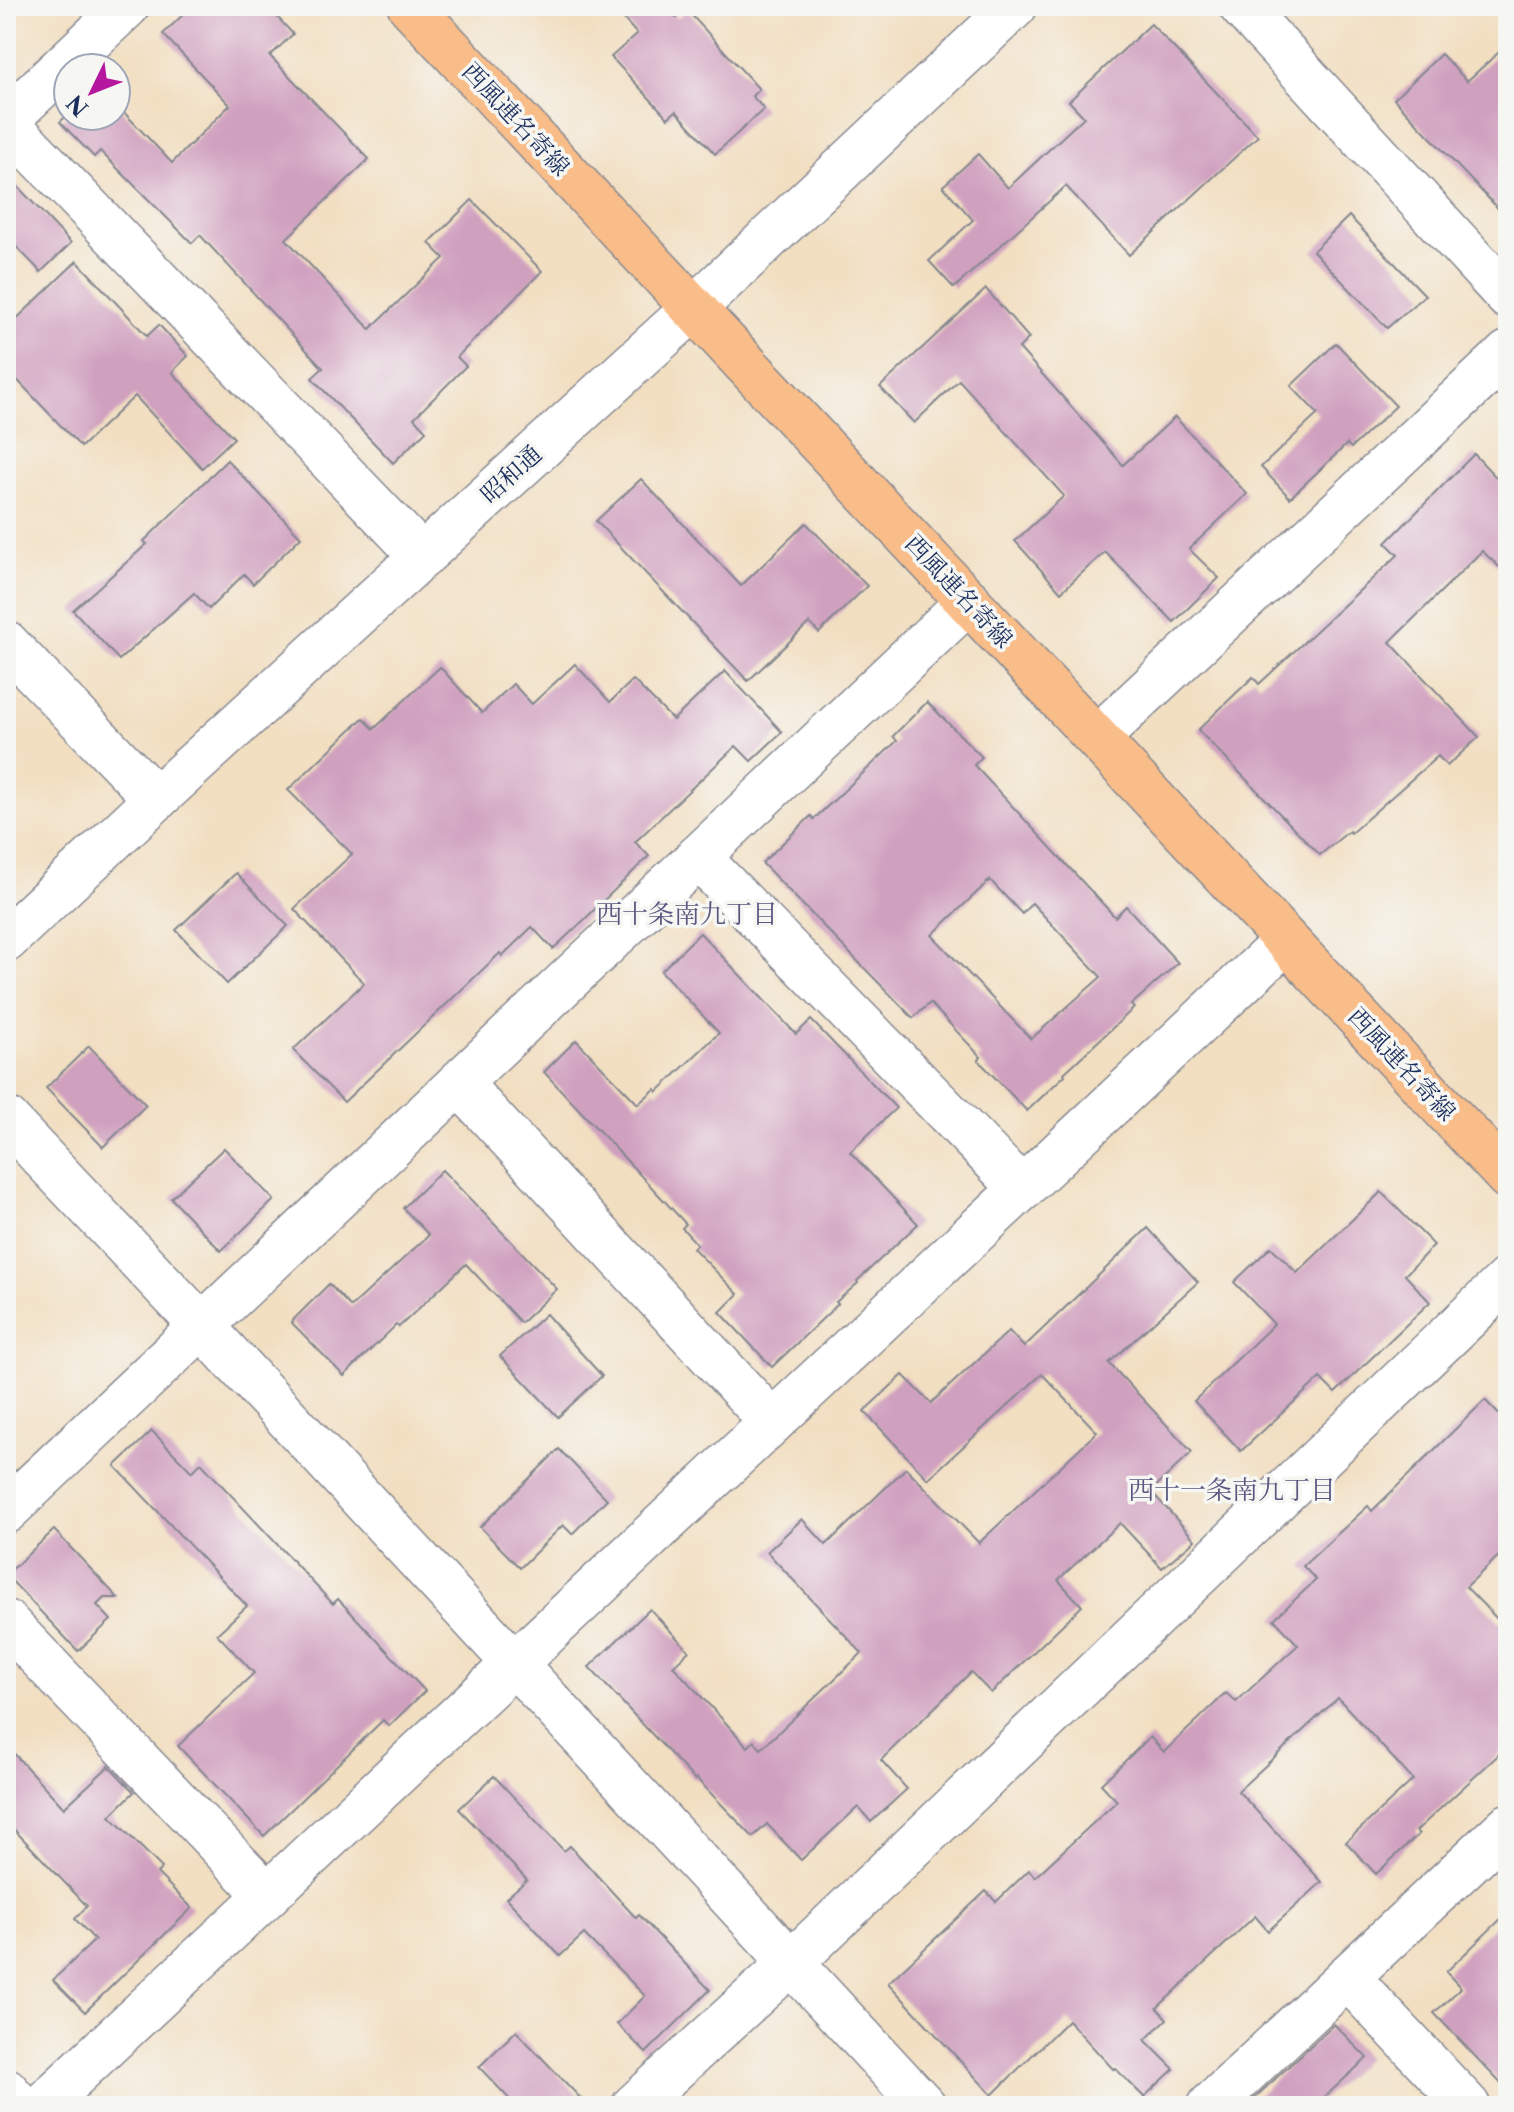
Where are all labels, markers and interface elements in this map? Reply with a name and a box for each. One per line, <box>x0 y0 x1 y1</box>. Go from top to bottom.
north arrow <box>52 52 132 132</box>
street label: 西風連名寄線 <box>456 56 576 182</box>
text: N <box>61 89 94 121</box>
street label: 昭和通 <box>475 439 547 509</box>
street label: 西風連名寄線 <box>899 528 1019 654</box>
district label: 西十条南九丁目 <box>596 898 778 930</box>
street label: 西風連名寄線 <box>1342 1001 1462 1127</box>
district label: 西十一条南九丁目 <box>1128 1474 1336 1506</box>

